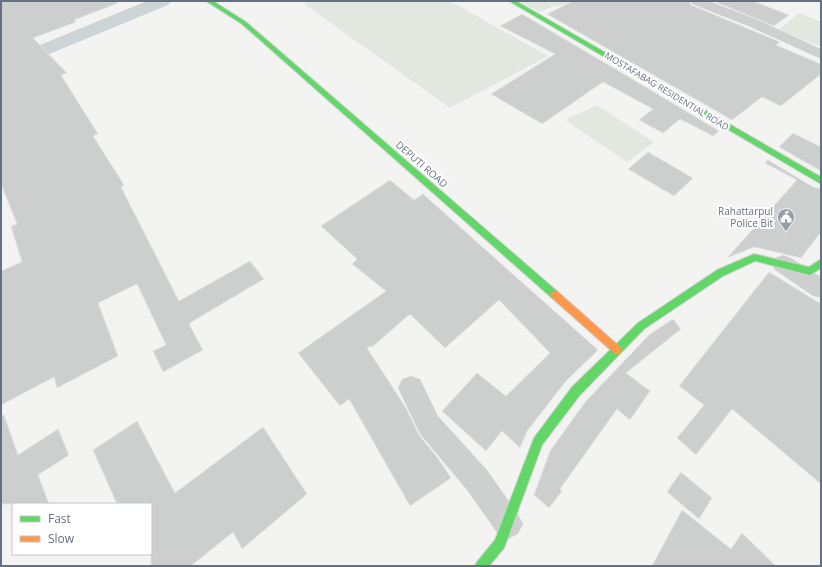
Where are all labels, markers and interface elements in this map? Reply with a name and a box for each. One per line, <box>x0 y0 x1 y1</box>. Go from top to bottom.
street label: MOSTAFABAG RESIDENTIAL ROAD <box>602 49 732 133</box>
street label: DEPUTI ROAD <box>393 138 451 190</box>
place label: Rahattarpul Police Bit <box>718 204 773 230</box>
public building icon: Rahattarpul Police Bit <box>776 207 796 232</box>
legend <box>12 503 152 555</box>
text: Fast <box>48 510 71 527</box>
text: Slow <box>48 530 75 547</box>

